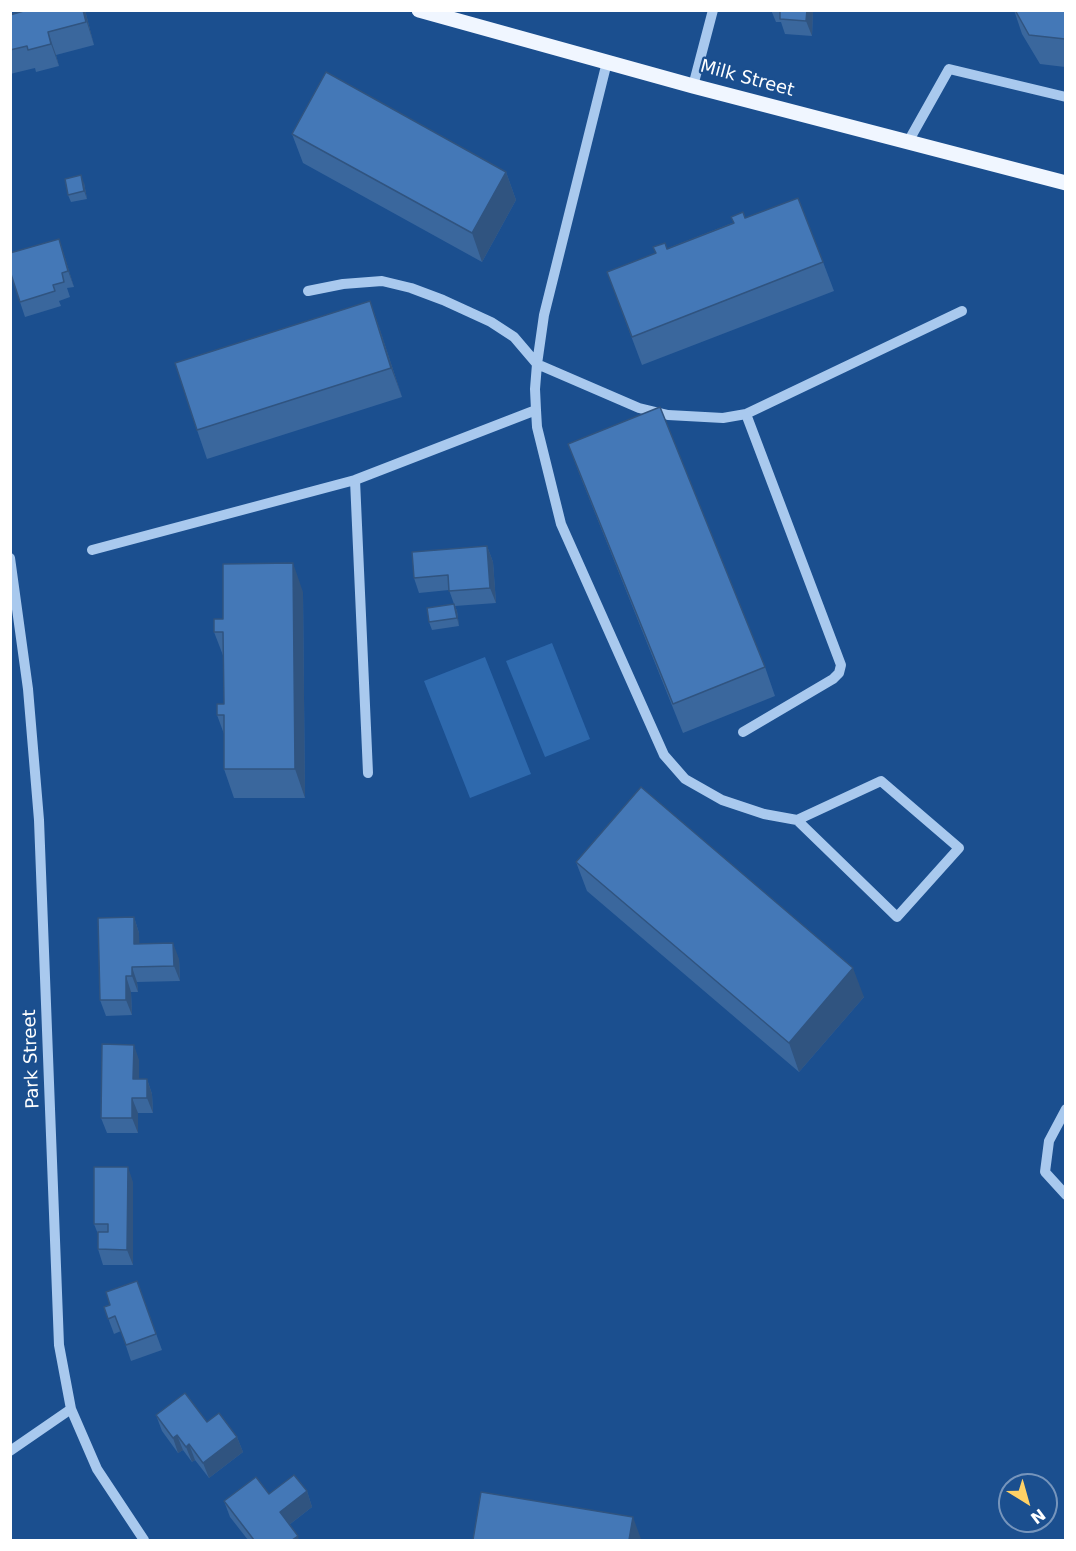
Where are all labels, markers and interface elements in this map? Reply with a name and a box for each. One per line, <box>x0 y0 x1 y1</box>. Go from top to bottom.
street label: Milk Street <box>698 56 796 102</box>
street label: Park Street <box>19 1009 45 1109</box>
north arrow <box>998 1473 1058 1533</box>
text: N <box>1027 1505 1049 1528</box>

